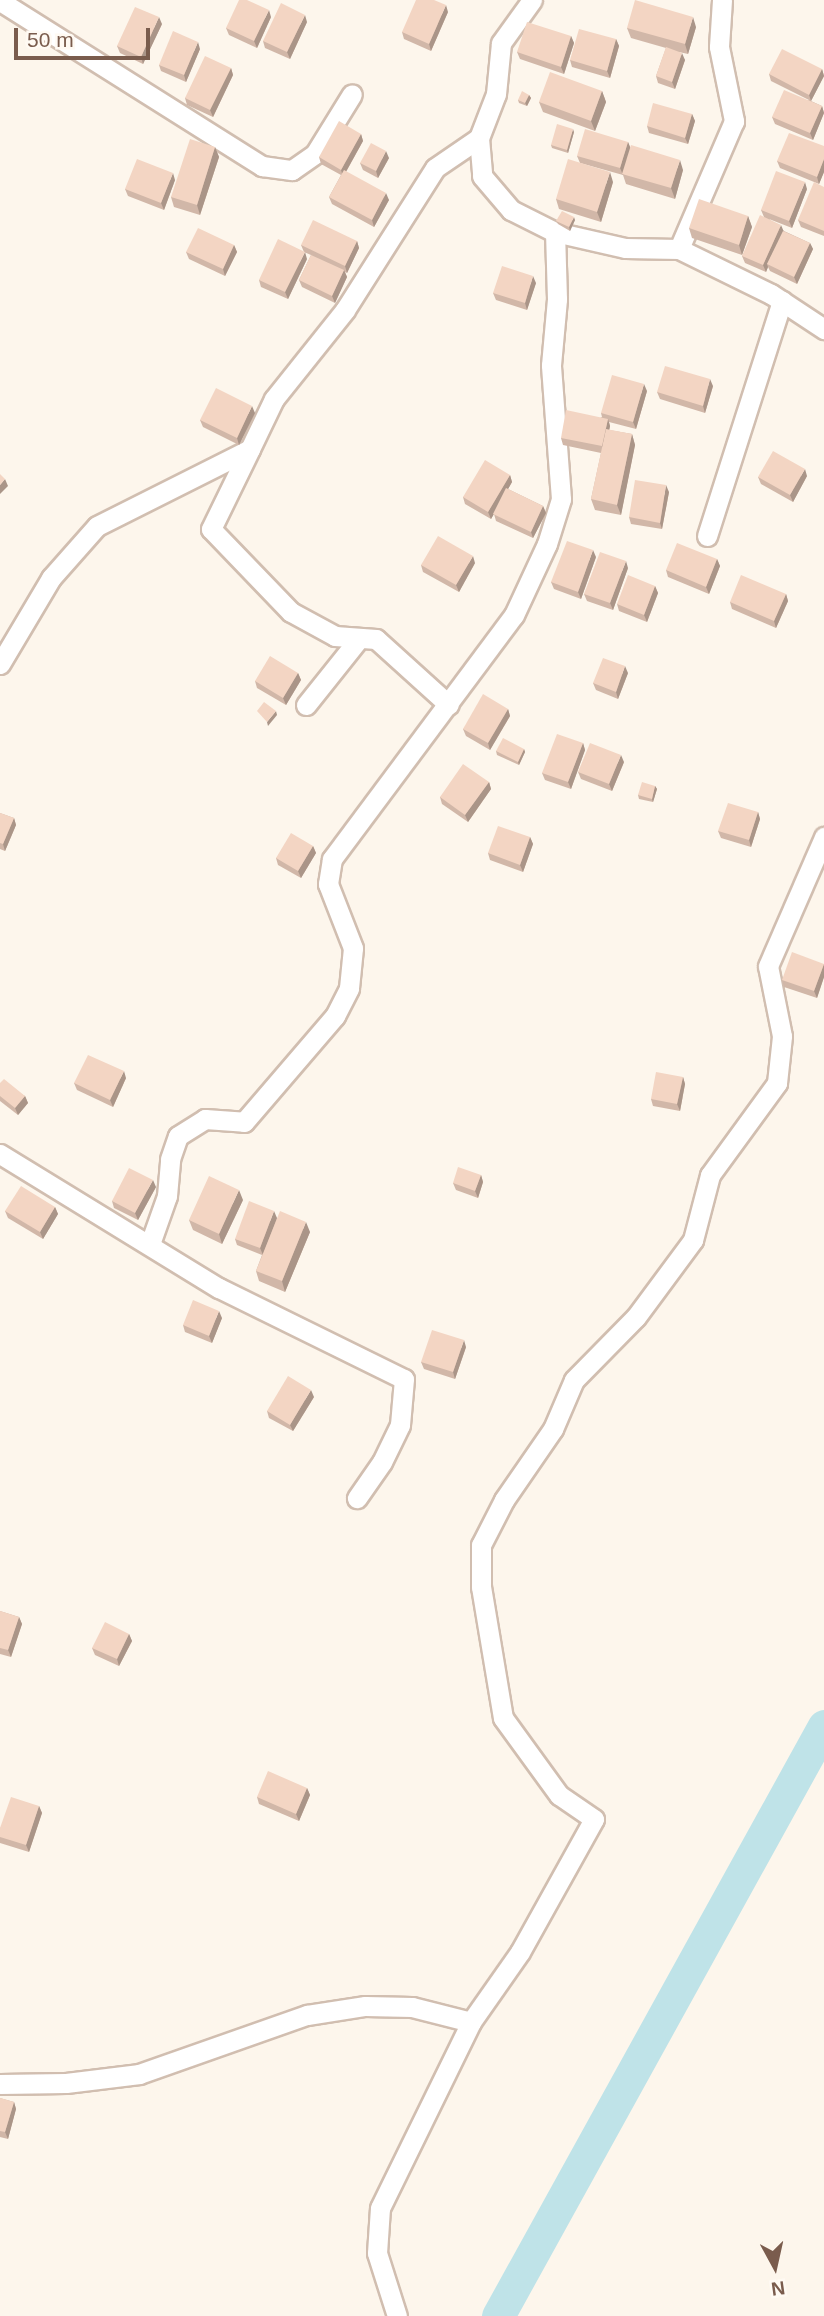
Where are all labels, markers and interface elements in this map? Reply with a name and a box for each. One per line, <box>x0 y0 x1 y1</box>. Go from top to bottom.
scale bar <box>18 14 154 58</box>
text: 50 m <box>27 28 74 51</box>
north arrow <box>740 2232 810 2302</box>
text: N <box>770 2277 786 2300</box>

